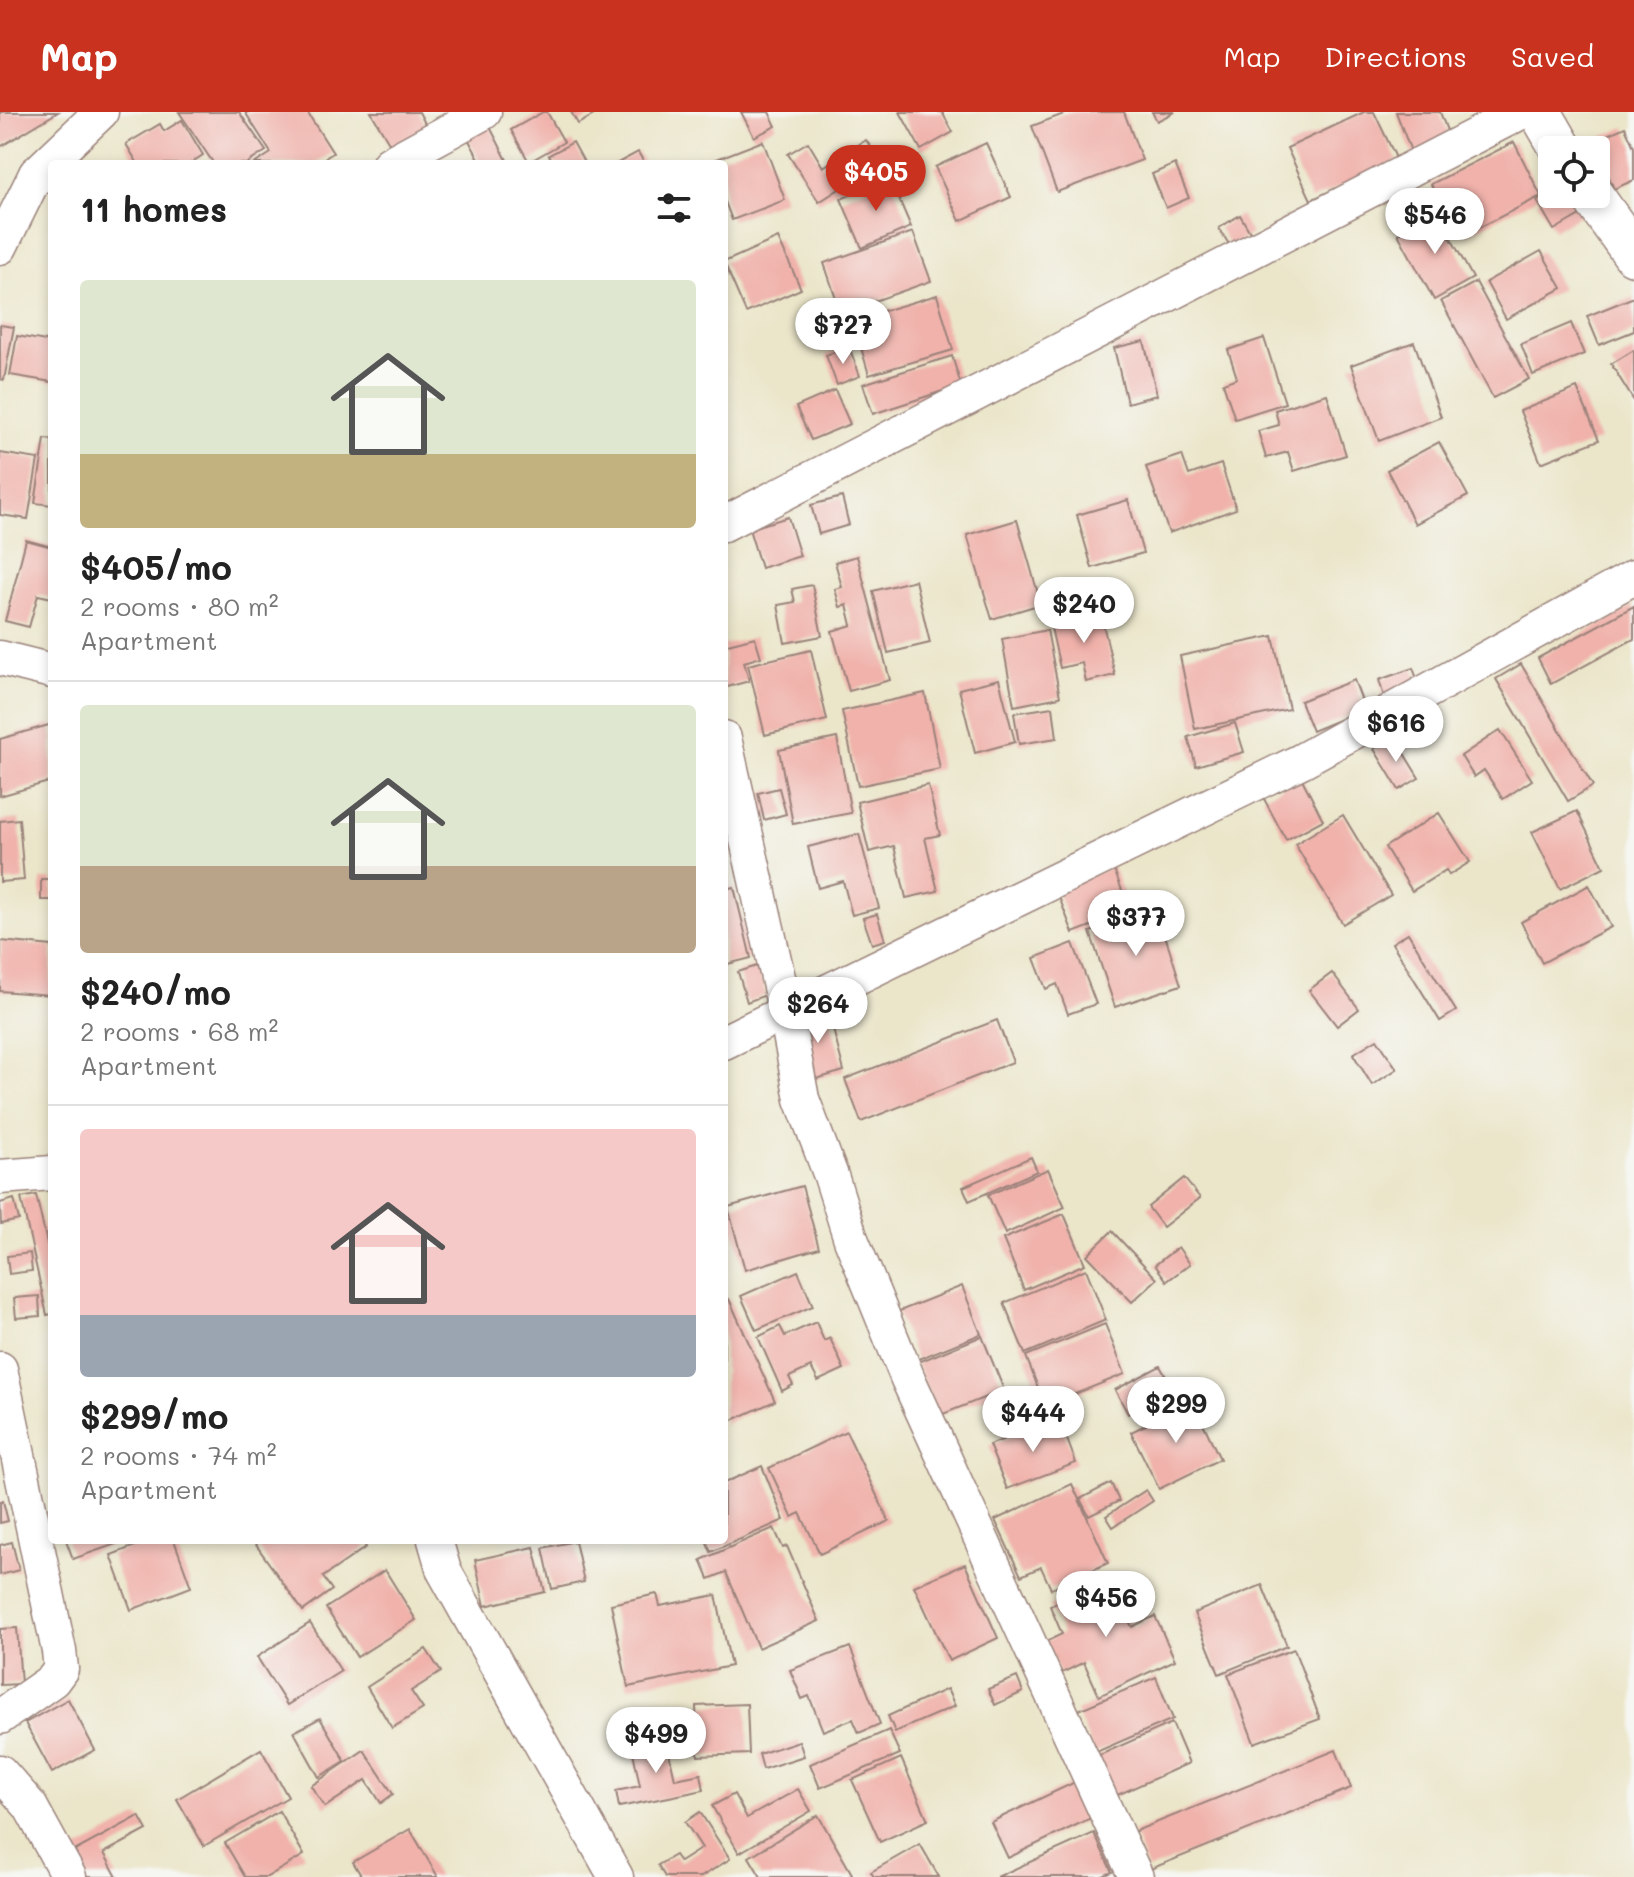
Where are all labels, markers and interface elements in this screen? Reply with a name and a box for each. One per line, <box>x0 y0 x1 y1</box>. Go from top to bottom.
text: Map <box>40 31 118 81</box>
text: Map <box>1224 38 1281 74</box>
text: Directions <box>1325 38 1467 74</box>
text: Saved <box>1511 38 1594 74</box>
map controls <box>1538 136 1610 208</box>
button: locate <box>1538 136 1610 208</box>
pin: $405 <box>829 145 923 213</box>
text: $405 <box>844 154 908 188</box>
text: 11 homes <box>80 186 227 231</box>
icon: filters <box>652 186 696 230</box>
pin: $546 <box>1388 188 1482 256</box>
text: $546 <box>1403 197 1467 231</box>
pin: $727 <box>796 298 890 366</box>
text: $727 <box>813 307 873 341</box>
icon: home <box>316 332 460 476</box>
text: $405/mo <box>80 544 232 589</box>
pin: $240 <box>1037 577 1131 645</box>
text: $240 <box>1052 586 1116 620</box>
text: 2 rooms · 80 m² <box>80 589 279 623</box>
text: Apartment <box>80 623 217 657</box>
pin: $616 <box>1349 696 1443 764</box>
text: $616 <box>1366 705 1426 739</box>
icon: home <box>316 757 460 901</box>
pin: $377 <box>1089 890 1183 958</box>
text: $377 <box>1106 899 1166 933</box>
text: $240/mo <box>80 969 231 1014</box>
pin: $264 <box>771 977 865 1045</box>
text: $264 <box>787 986 849 1020</box>
text: 2 rooms · 68 m² <box>80 1014 278 1048</box>
text: Apartment <box>80 1048 217 1082</box>
icon: home <box>316 1181 460 1325</box>
pin: $299 <box>1129 1377 1223 1445</box>
pin: $444 <box>986 1386 1080 1454</box>
text: $299 <box>1145 1386 1207 1420</box>
text: $299/mo <box>80 1393 228 1438</box>
text: $444 <box>1000 1395 1066 1429</box>
text: 2 rooms · 74 m² <box>80 1438 277 1472</box>
text: Apartment <box>80 1472 217 1506</box>
pin: $456 <box>1059 1571 1153 1639</box>
text: $456 <box>1074 1580 1138 1614</box>
pin: $499 <box>609 1707 703 1775</box>
text: $499 <box>624 1716 688 1750</box>

